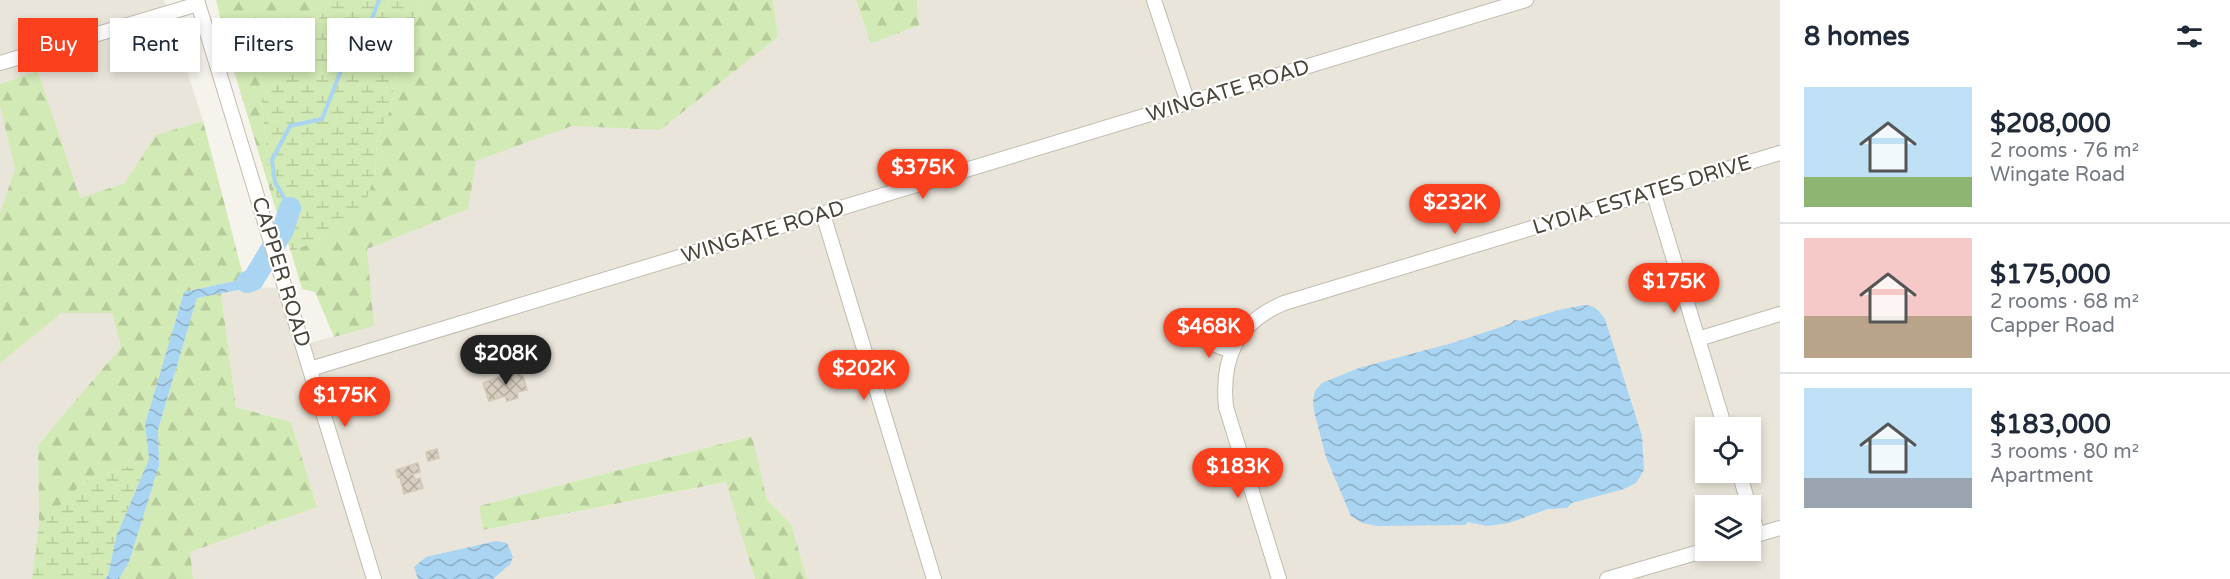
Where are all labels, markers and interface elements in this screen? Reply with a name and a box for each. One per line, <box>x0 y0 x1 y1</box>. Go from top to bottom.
chip: Buy <box>18 18 98 72</box>
chip: Rent <box>110 18 200 72</box>
chip: Filters <box>212 18 315 72</box>
chip: New <box>327 18 414 72</box>
icon: filters <box>2173 20 2206 53</box>
text: 8 homes <box>1804 21 1910 52</box>
street label: WINGATE ROAD <box>1143 54 1313 128</box>
text: $208,000 <box>1990 108 2111 139</box>
icon: home <box>1852 111 1924 183</box>
text: 2 rooms · 76 m² <box>1990 139 2139 163</box>
pin: $375K <box>881 149 965 200</box>
street label: LYDIA ESTATES DRIVE <box>1530 150 1754 240</box>
text: $375K <box>891 156 955 180</box>
text: Wingate Road <box>1990 163 2125 187</box>
pin: $232K <box>1413 184 1497 235</box>
text: $232K <box>1423 191 1487 215</box>
street label: CAPPER ROAD <box>246 194 316 350</box>
street label: WINGATE ROAD <box>678 195 848 269</box>
text: $175,000 <box>1990 259 2110 290</box>
icon: home <box>1852 262 1924 334</box>
pin: $175K <box>1632 263 1716 314</box>
text: $175K <box>1642 270 1706 294</box>
text: 2 rooms · 68 m² <box>1990 290 2139 314</box>
pin: $468K <box>1167 308 1251 359</box>
text: Capper Road <box>1990 314 2115 338</box>
text: $468K <box>1177 315 1241 339</box>
pin: $208K <box>464 335 548 386</box>
text: $208K <box>474 342 538 366</box>
pin: $202K <box>822 350 906 401</box>
text: $202K <box>832 357 896 381</box>
pin: $175K <box>303 377 387 428</box>
text: $175K <box>313 384 377 408</box>
text: $183,000 <box>1990 409 2111 440</box>
icon: home <box>1852 412 1924 484</box>
map controls <box>1695 417 1761 561</box>
button: locate <box>1695 417 1761 483</box>
text: 3 rooms · 80 m² <box>1990 440 2139 464</box>
pin: $183K <box>1196 448 1280 499</box>
text: $183K <box>1206 455 1270 479</box>
text: Apartment <box>1990 464 2093 488</box>
button: layers <box>1695 495 1761 561</box>

